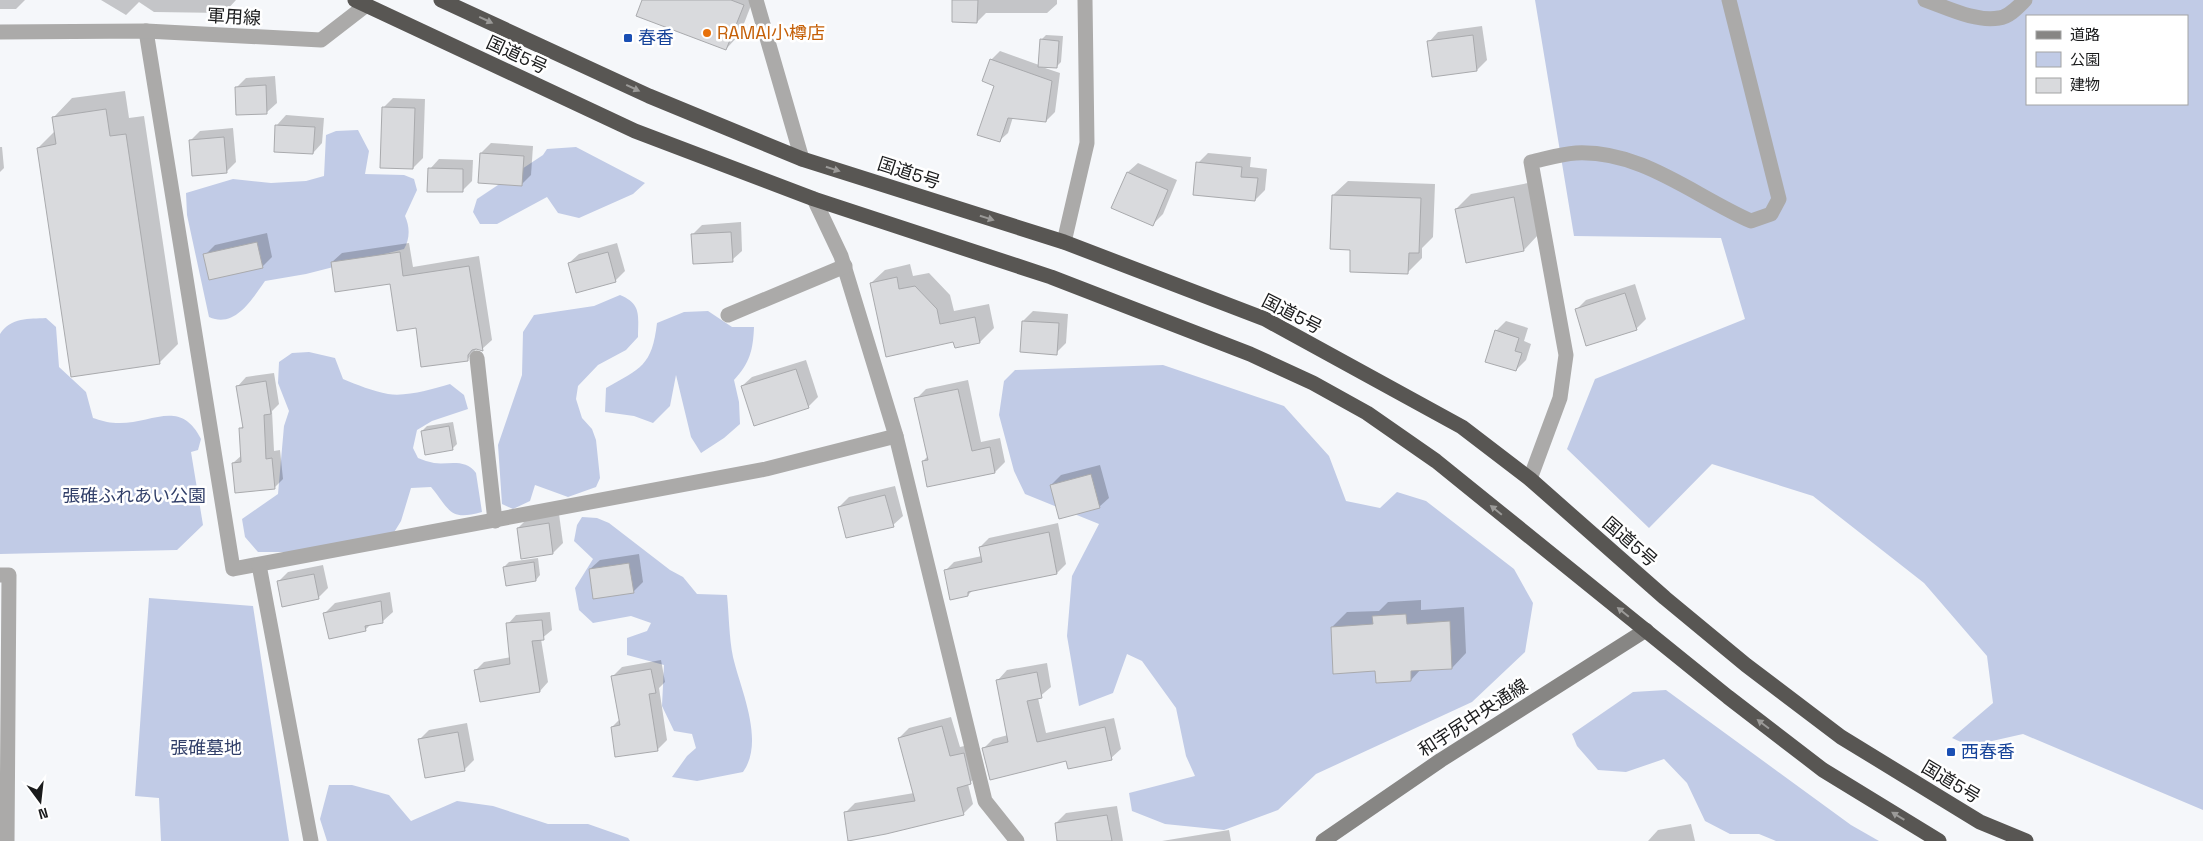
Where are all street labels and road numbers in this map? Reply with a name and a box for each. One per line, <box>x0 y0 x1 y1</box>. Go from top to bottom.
street label: 軍用線 <box>206 4 262 29</box>
street label: 国道5号 <box>483 30 551 79</box>
street label: 国道5号 <box>875 152 944 193</box>
street label: 国道5号 <box>1258 289 1326 339</box>
street label: 国道5号 <box>1598 512 1662 572</box>
street label: 和宇尻中央通線 <box>1414 674 1532 762</box>
street label: 国道5号 <box>1918 755 1985 808</box>

